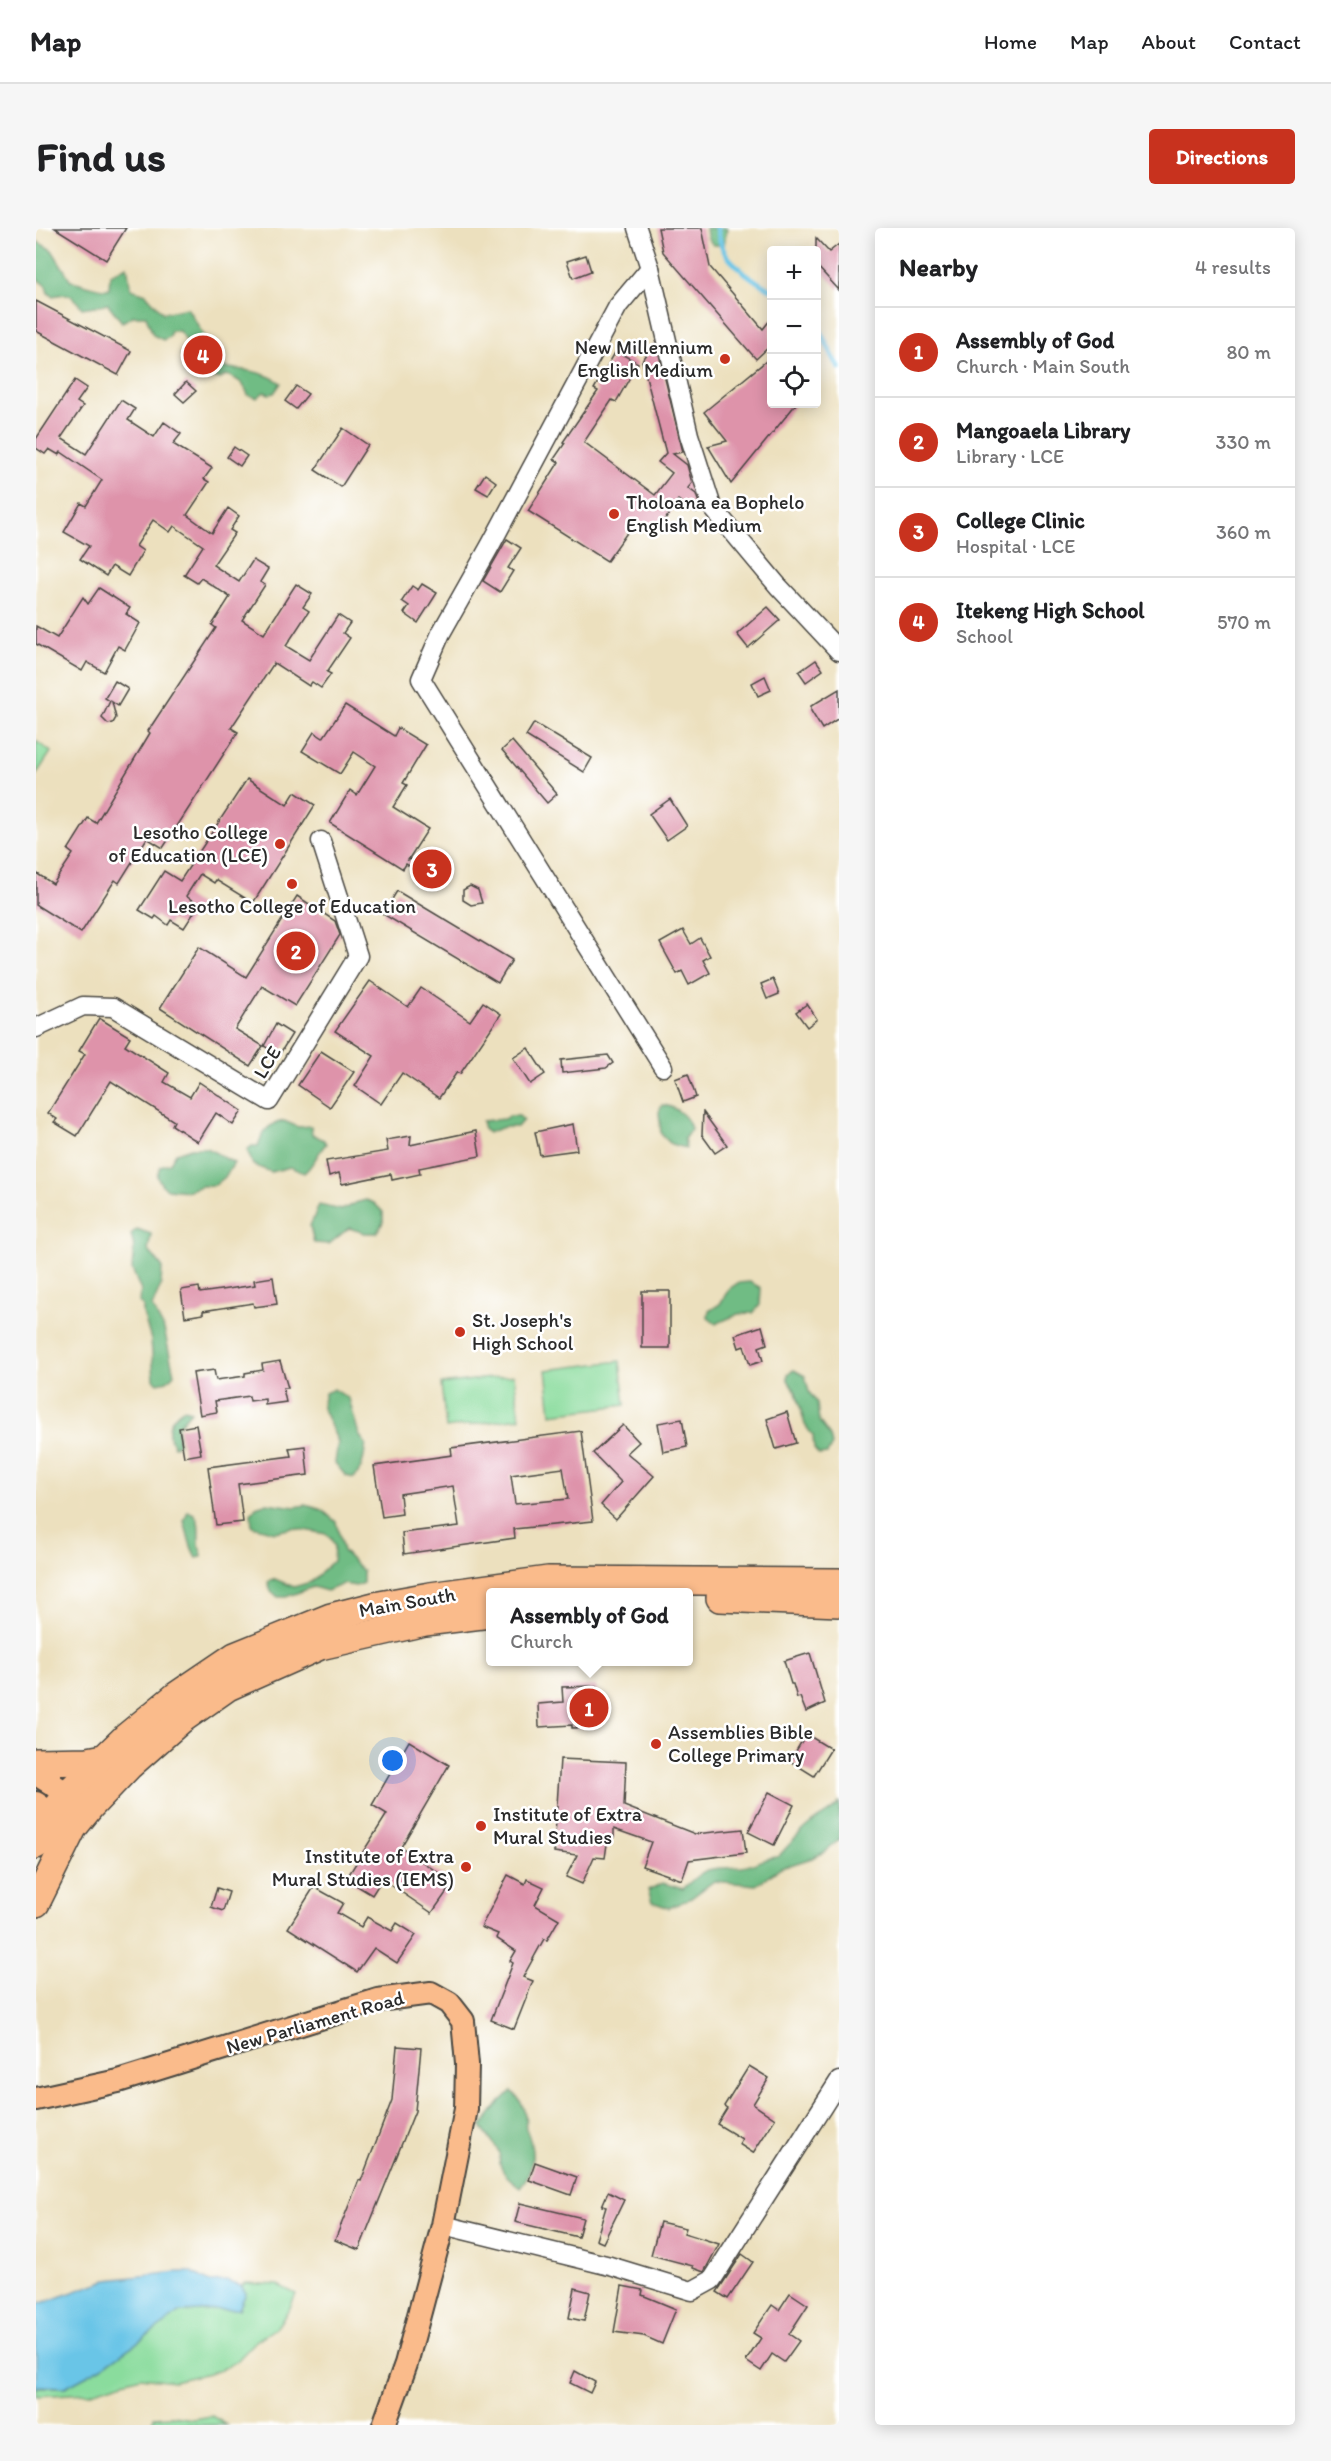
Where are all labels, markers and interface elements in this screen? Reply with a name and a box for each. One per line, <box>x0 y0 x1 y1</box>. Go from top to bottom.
text: Map <box>30 24 81 58</box>
text: Home <box>984 29 1037 54</box>
text: Map <box>1070 29 1109 54</box>
text: About <box>1142 29 1196 54</box>
text: Contact <box>1229 29 1301 54</box>
button: Directions <box>1149 129 1295 184</box>
text: Find us <box>36 131 166 182</box>
map controls <box>767 246 821 408</box>
button: + <box>767 246 821 300</box>
text: Nearby <box>899 251 978 283</box>
text: 4 results <box>1195 255 1271 279</box>
button: − <box>767 300 821 354</box>
text: Assembly of God <box>956 327 1114 354</box>
pin: 4 <box>184 332 222 378</box>
place label: New Millennium English Medium <box>575 335 713 382</box>
text: 1 <box>914 340 923 364</box>
text: 80 m <box>1226 340 1271 364</box>
marker: New Millennium English Medium <box>718 352 732 366</box>
button: locate <box>767 354 821 408</box>
text: Church · Main South <box>956 354 1130 378</box>
text: Mangoaela Library <box>956 417 1130 444</box>
text: 2 <box>913 430 924 454</box>
text: 330 m <box>1216 430 1271 454</box>
text: Library · LCE <box>956 444 1064 468</box>
place label: Tholoana ea Bophelo English Medium <box>626 490 804 537</box>
marker: Tholoana ea Bophelo English Medium <box>607 507 621 521</box>
text: College Clinic <box>956 507 1085 534</box>
text: 3 <box>913 520 924 544</box>
text: 360 m <box>1216 520 1271 544</box>
text: Hospital · LCE <box>956 534 1075 558</box>
text: Itekeng High School <box>956 597 1145 624</box>
text: 4 <box>912 610 925 634</box>
text: 570 m <box>1217 610 1271 634</box>
text: School <box>956 624 1013 648</box>
place label: Lesotho College of Education (LCE) <box>108 820 268 867</box>
marker: Lesotho College of Education (LCE) <box>273 837 287 851</box>
pin: 3 <box>412 846 452 892</box>
marker: Lesotho College of Education <box>285 877 299 891</box>
place label: Lesotho College of Education <box>168 894 416 918</box>
pin: 2 <box>276 928 316 974</box>
street label: LCE <box>248 1041 286 1083</box>
place label: St. Joseph's High School <box>472 1308 574 1355</box>
marker: St. Joseph's High School <box>453 1325 467 1339</box>
street label: Main South <box>357 1582 458 1622</box>
popup <box>486 1588 693 1666</box>
text: Assembly of God <box>510 1602 669 1629</box>
text: Church <box>510 1629 573 1653</box>
pin: 1 <box>570 1686 608 1730</box>
place label: Assemblies Bible College Primary <box>668 1720 813 1767</box>
marker: Assemblies Bible College Primary <box>649 1737 663 1751</box>
your location <box>378 1746 407 1775</box>
place label: Institute of Extra Mural Studies <box>493 1802 643 1849</box>
marker: Institute of Extra Mural Studies <box>474 1819 488 1833</box>
place label: Institute of Extra Mural Studies (IEMS) <box>272 1844 455 1891</box>
marker: Institute of Extra Mural Studies (IEMS) <box>459 1860 473 1874</box>
street label: New Parliament Road <box>223 1985 407 2059</box>

